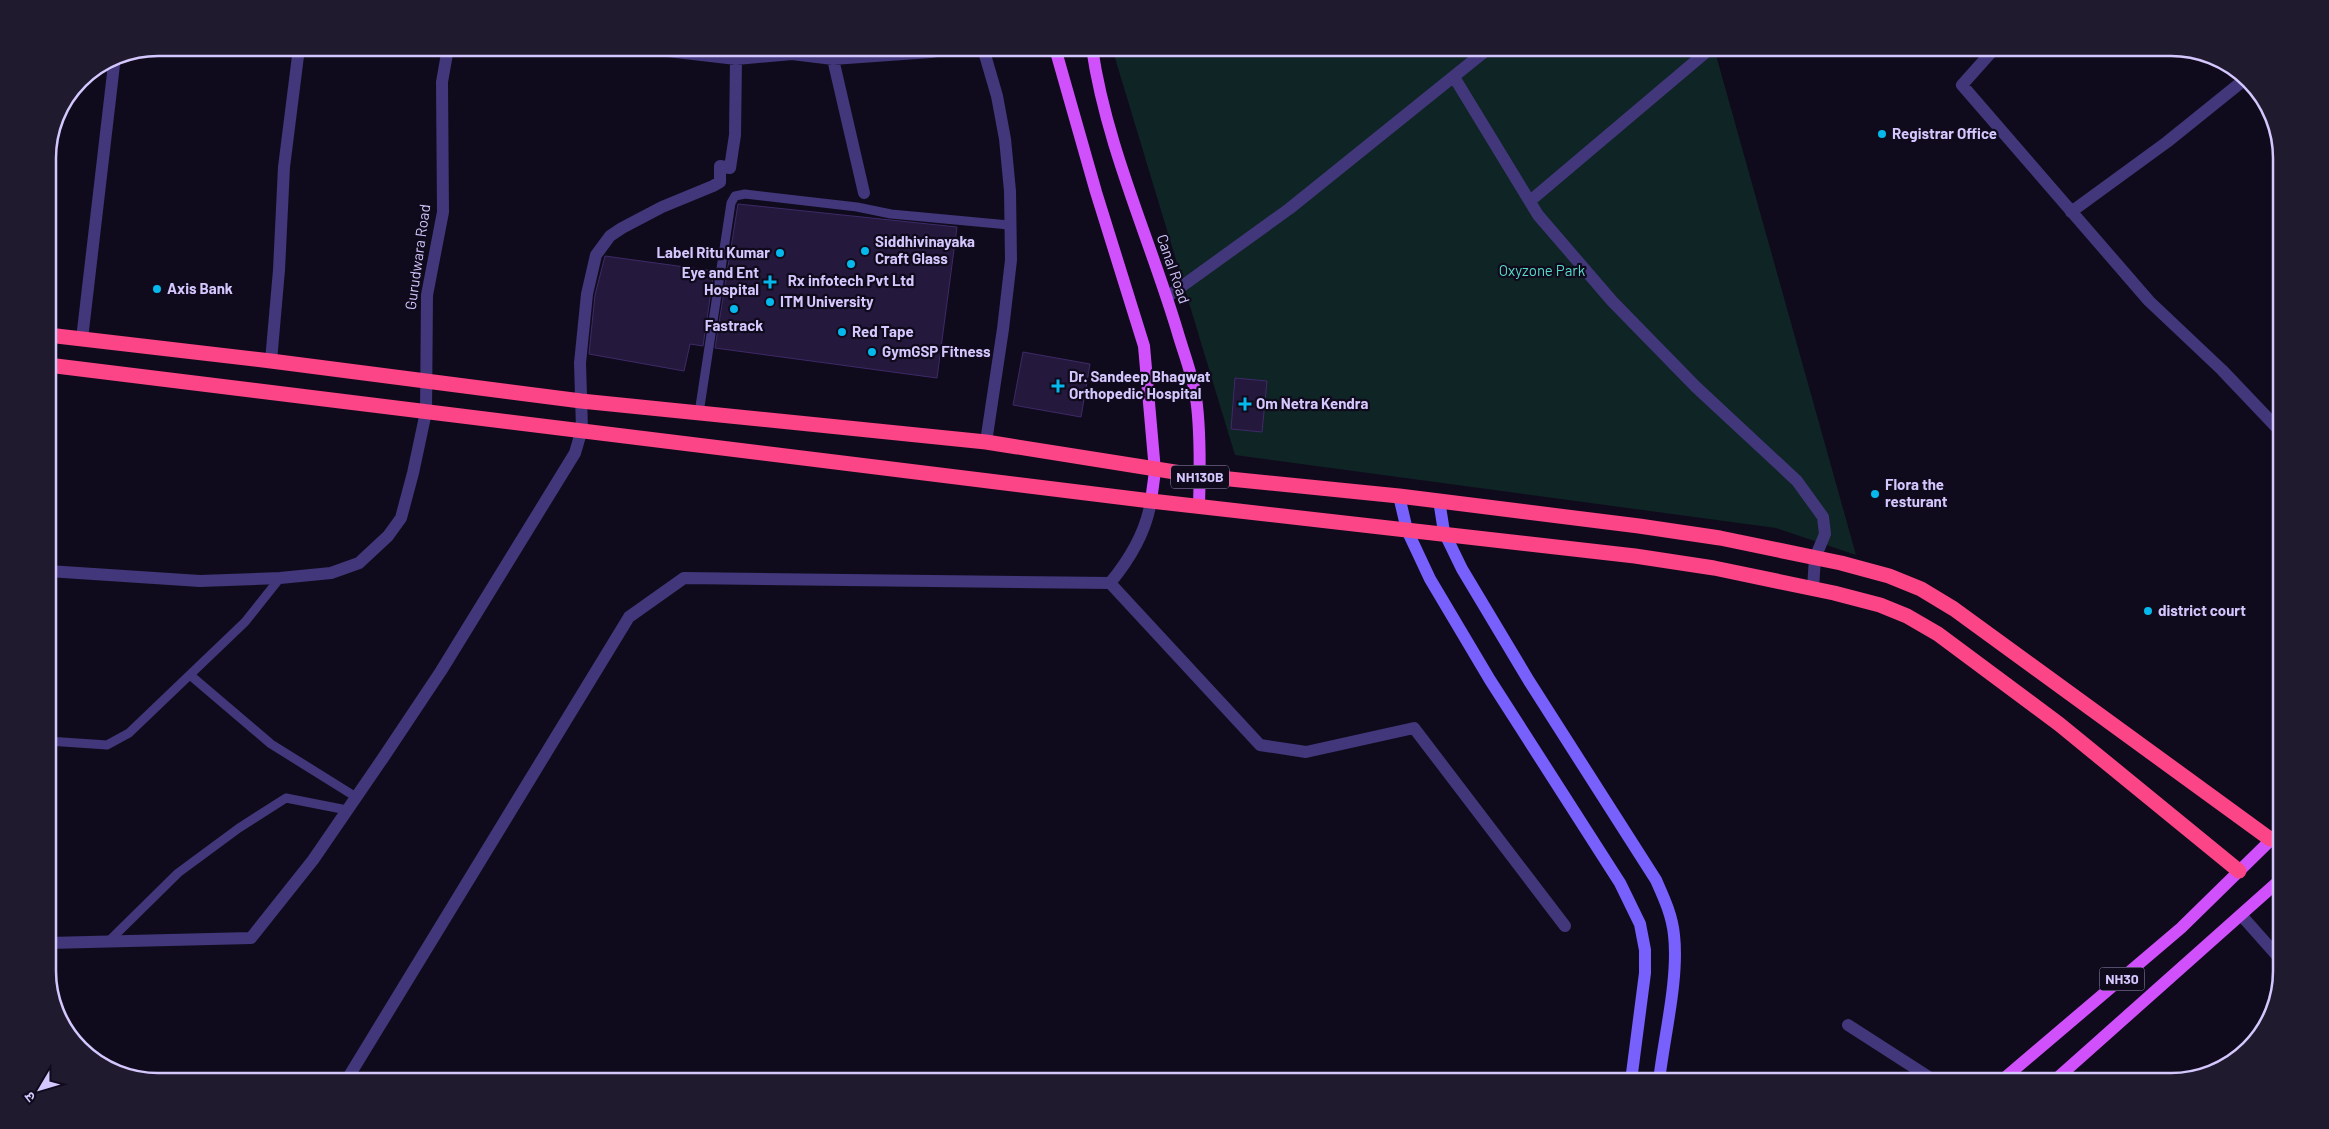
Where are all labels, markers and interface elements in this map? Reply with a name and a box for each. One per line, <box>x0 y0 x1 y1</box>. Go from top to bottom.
place label: Registrar Office <box>1892 124 1997 142</box>
marker: Registrar Office <box>1876 128 1888 140</box>
street label: Gurudwara Road <box>401 203 433 311</box>
place label: Siddhivinayaka Craft Glass <box>875 232 975 267</box>
street label: Canal Road <box>1154 232 1194 306</box>
place label: Label Ritu Kumar <box>657 243 770 261</box>
marker: Siddhivinayaka Craft Glass <box>859 245 871 257</box>
marker: Label Ritu Kumar <box>774 247 786 259</box>
marker: Rx infotech Pvt Ltd <box>845 258 857 270</box>
park label: Oxyzone Park <box>1499 261 1586 279</box>
place label: Eye and Ent Hospital <box>682 263 759 298</box>
place label: Rx infotech Pvt Ltd <box>788 271 914 289</box>
marker: Eye and Ent Hospital <box>763 275 777 289</box>
place label: Axis Bank <box>167 279 233 297</box>
marker: Axis Bank <box>151 283 163 295</box>
place label: ITM University <box>780 292 874 310</box>
marker: ITM University <box>764 296 776 308</box>
marker: Fastrack <box>728 303 740 315</box>
place label: Fastrack <box>705 316 763 334</box>
place label: Red Tape <box>852 322 914 340</box>
marker: Red Tape <box>836 326 848 338</box>
place label: GymGSP Fitness <box>882 342 991 360</box>
marker: GymGSP Fitness <box>866 346 878 358</box>
place label: Dr. Sandeep Bhagwat Orthopedic Hospital <box>1069 367 1211 402</box>
marker: Dr. Sandeep Bhagwat Orthopedic Hospital <box>1051 379 1065 393</box>
place label: Om Netra Kendra <box>1256 394 1368 412</box>
marker: Om Netra Kendra <box>1238 397 1252 411</box>
road number: NH130B <box>1171 466 1229 488</box>
place label: Flora the resturant <box>1885 475 1948 510</box>
marker: Flora the resturant <box>1869 488 1881 500</box>
place label: district court <box>2158 601 2246 619</box>
marker: district court <box>2142 605 2154 617</box>
road number: NH30 <box>2100 968 2144 991</box>
north arrow <box>15 1064 65 1114</box>
text: उ <box>20 1088 39 1106</box>

